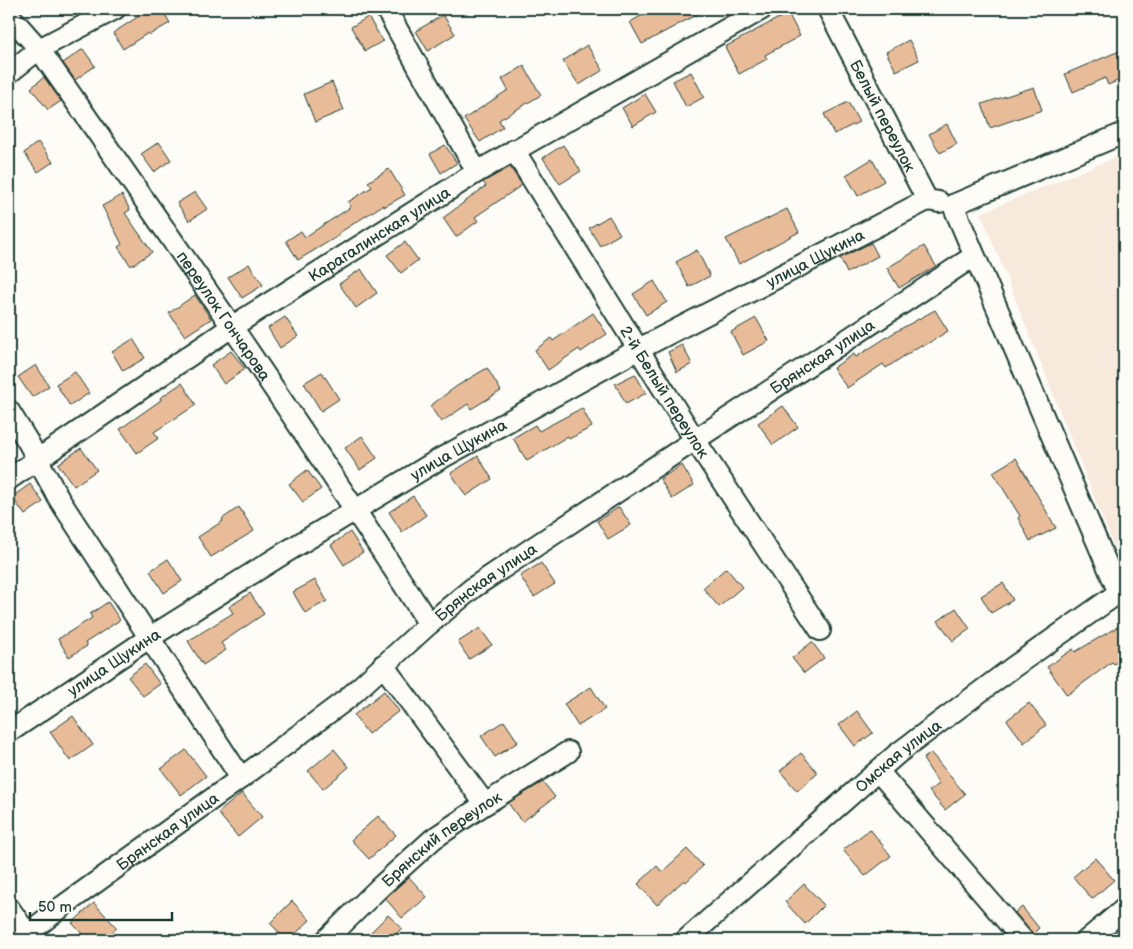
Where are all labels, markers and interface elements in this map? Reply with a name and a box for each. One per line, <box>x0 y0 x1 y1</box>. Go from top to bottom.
street label: Белый переулок <box>845 57 919 176</box>
street label: Карагалинская улица <box>306 183 455 287</box>
street label: улица Щукина <box>764 226 868 292</box>
street label: переулок Гончарова <box>172 248 274 385</box>
street label: Брянская улица <box>767 316 879 399</box>
street label: 2-й Белый переулок <box>615 323 713 463</box>
street label: улица Щукина <box>407 416 511 485</box>
street label: Брянская улица <box>432 540 541 626</box>
street label: улица Щукина <box>64 625 165 701</box>
street label: Омская улица <box>852 716 946 797</box>
street label: Брянский переулок <box>378 788 506 892</box>
street label: Брянская улица <box>113 789 223 875</box>
scale bar <box>30 889 172 921</box>
text: 50 m <box>38 898 72 917</box>

